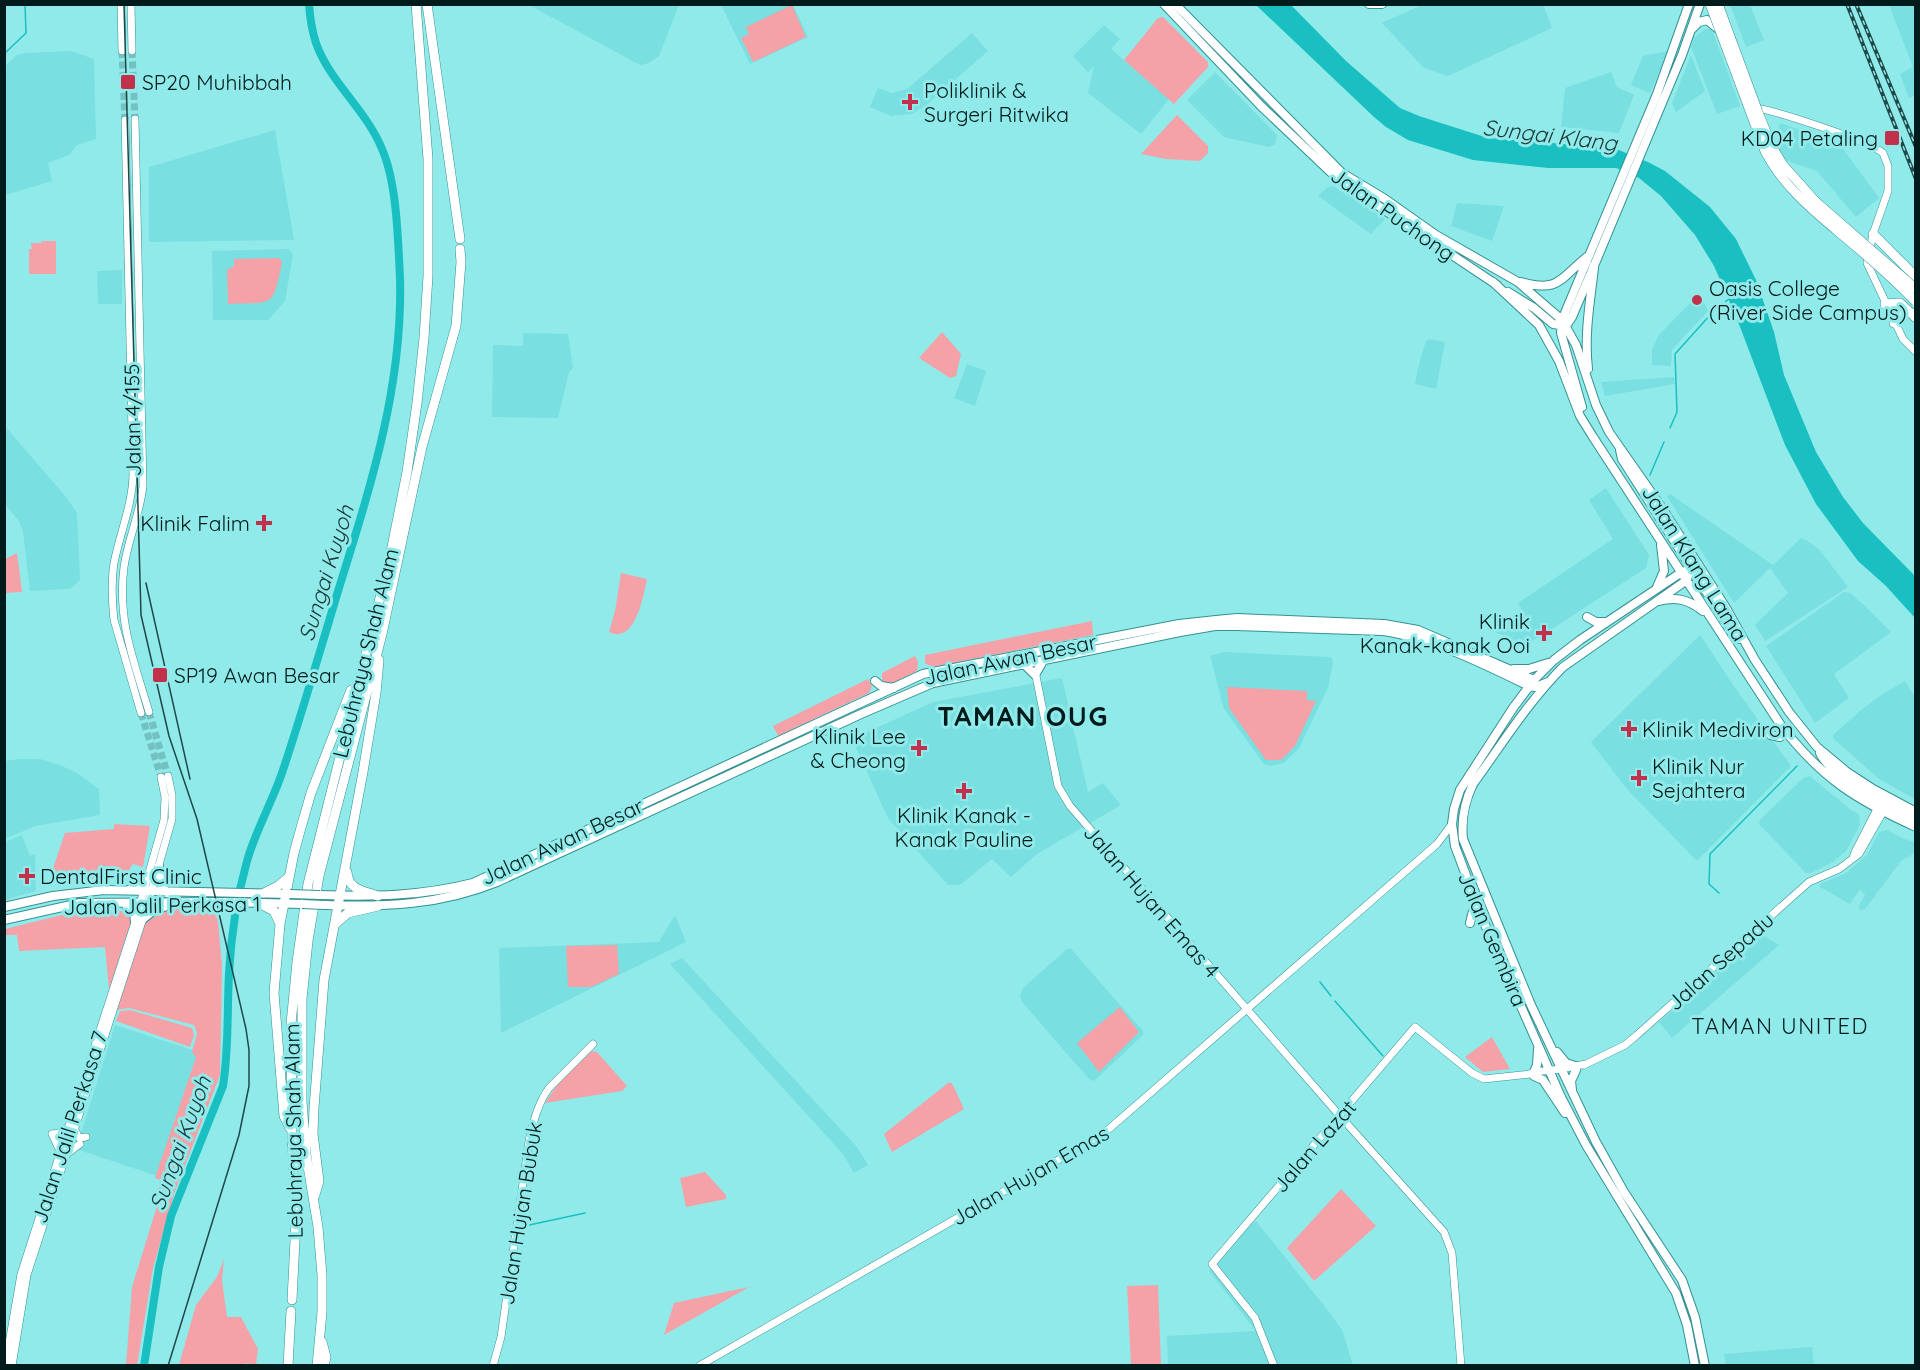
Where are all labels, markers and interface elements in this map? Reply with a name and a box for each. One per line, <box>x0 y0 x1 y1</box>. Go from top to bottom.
place label: SP20 Muhibbah <box>142 69 292 95</box>
marker: SP20 Muhibbah <box>119 73 137 91</box>
place label: Poliklinik & Surgeri Ritwika <box>924 77 1069 127</box>
marker: Poliklinik & Surgeri Ritwika <box>901 93 919 111</box>
water label: Sungai Klang <box>1481 113 1620 157</box>
place label: KD04 Petaling <box>1741 125 1878 151</box>
marker: KD04 Petaling <box>1883 129 1901 147</box>
street label: Jalan Puchong <box>1326 162 1460 266</box>
place label: Oasis College (River Side Campus) <box>1709 275 1907 325</box>
marker: Oasis College (River Side Campus) <box>1690 293 1704 307</box>
street label: Jalan 4/155 <box>118 363 146 477</box>
street label: Jalan Klang Lama <box>1637 480 1753 646</box>
water label: Sungai Kuyoh <box>292 501 360 644</box>
place label: Klinik Falim <box>140 510 250 536</box>
marker: Klinik Falim <box>255 514 273 532</box>
street label: Lebuhraya Shah Alam <box>326 546 404 760</box>
place label: Klinik Kanak-kanak Ooi <box>1360 608 1530 658</box>
marker: Klinik Kanak-kanak Ooi <box>1535 624 1553 642</box>
street label: Jalan Awan Besar <box>921 628 1099 690</box>
place label: SP19 Awan Besar <box>174 662 340 688</box>
marker: SP19 Awan Besar <box>151 666 169 684</box>
district label: TAMAN OUG <box>937 699 1109 733</box>
place label: Klinik Mediviron <box>1642 716 1794 742</box>
marker: Klinik Mediviron <box>1620 720 1638 738</box>
place label: Klinik Lee & Cheong <box>811 723 906 773</box>
marker: Klinik Lee & Cheong <box>910 739 928 757</box>
place label: Klinik Nur Sejahtera <box>1652 753 1745 803</box>
marker: Klinik Nur Sejahtera <box>1630 769 1648 787</box>
marker: Klinik Kanak - Kanak Pauline <box>955 782 973 800</box>
street label: Jalan Awan Besar <box>477 792 647 890</box>
place label: Klinik Kanak - Kanak Pauline <box>895 802 1033 852</box>
street label: Jalan Hujan Emas 4 <box>1079 819 1225 983</box>
place label: DentalFirst Clinic <box>40 863 202 889</box>
marker: DentalFirst Clinic <box>18 867 36 885</box>
street label: Jalan Gembira <box>1453 868 1533 1010</box>
street label: Jalan Jalil Perkasa 1 <box>63 890 261 920</box>
street label: Jalan Sepadu <box>1661 906 1779 1016</box>
district label: TAMAN UNITED <box>1691 1012 1869 1040</box>
street label: Lebuhraya Shah Alam <box>278 1023 308 1239</box>
street label: Jalan Jalil Perkasa 7 <box>26 1028 112 1226</box>
water label: Sungai Kuyoh <box>143 1072 217 1214</box>
street label: Jalan Lazat <box>1267 1094 1361 1198</box>
street label: Jalan Hujan Emas <box>947 1119 1113 1231</box>
street label: Jalan Hujan Bubuk <box>493 1120 547 1306</box>

